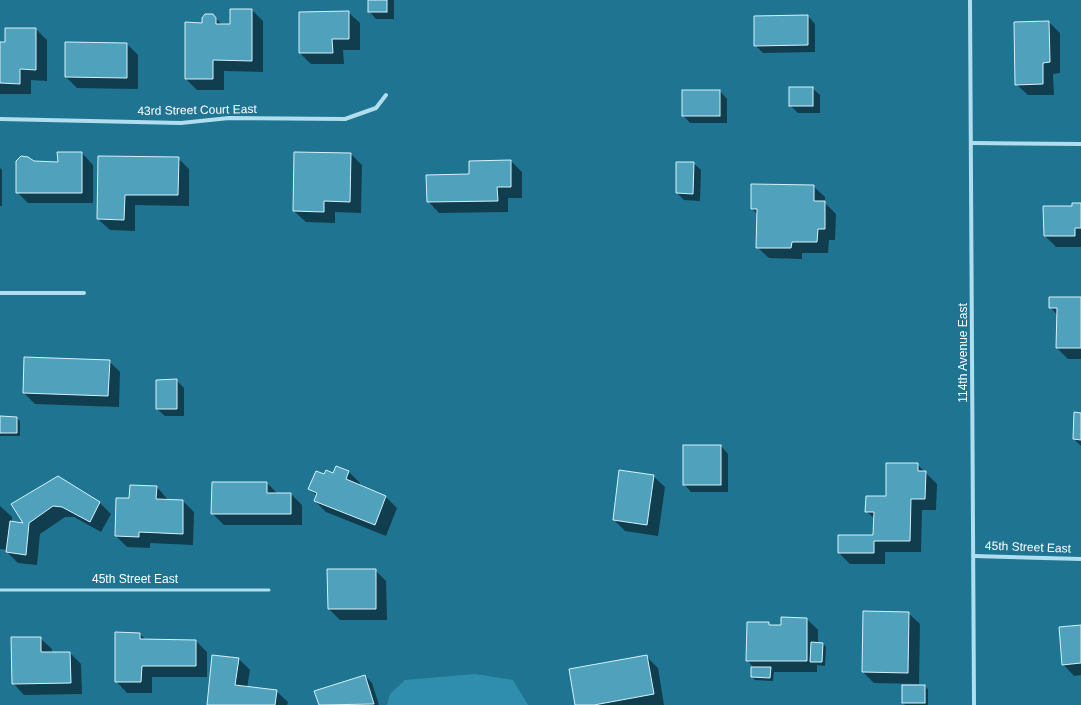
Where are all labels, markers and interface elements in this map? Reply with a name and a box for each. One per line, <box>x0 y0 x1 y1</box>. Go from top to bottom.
street label: 43rd Street Court East <box>137 102 257 118</box>
street label: 114th Avenue East <box>956 303 970 403</box>
street label: 45th Street East <box>985 539 1072 556</box>
street label: 45th Street East <box>92 572 179 586</box>

